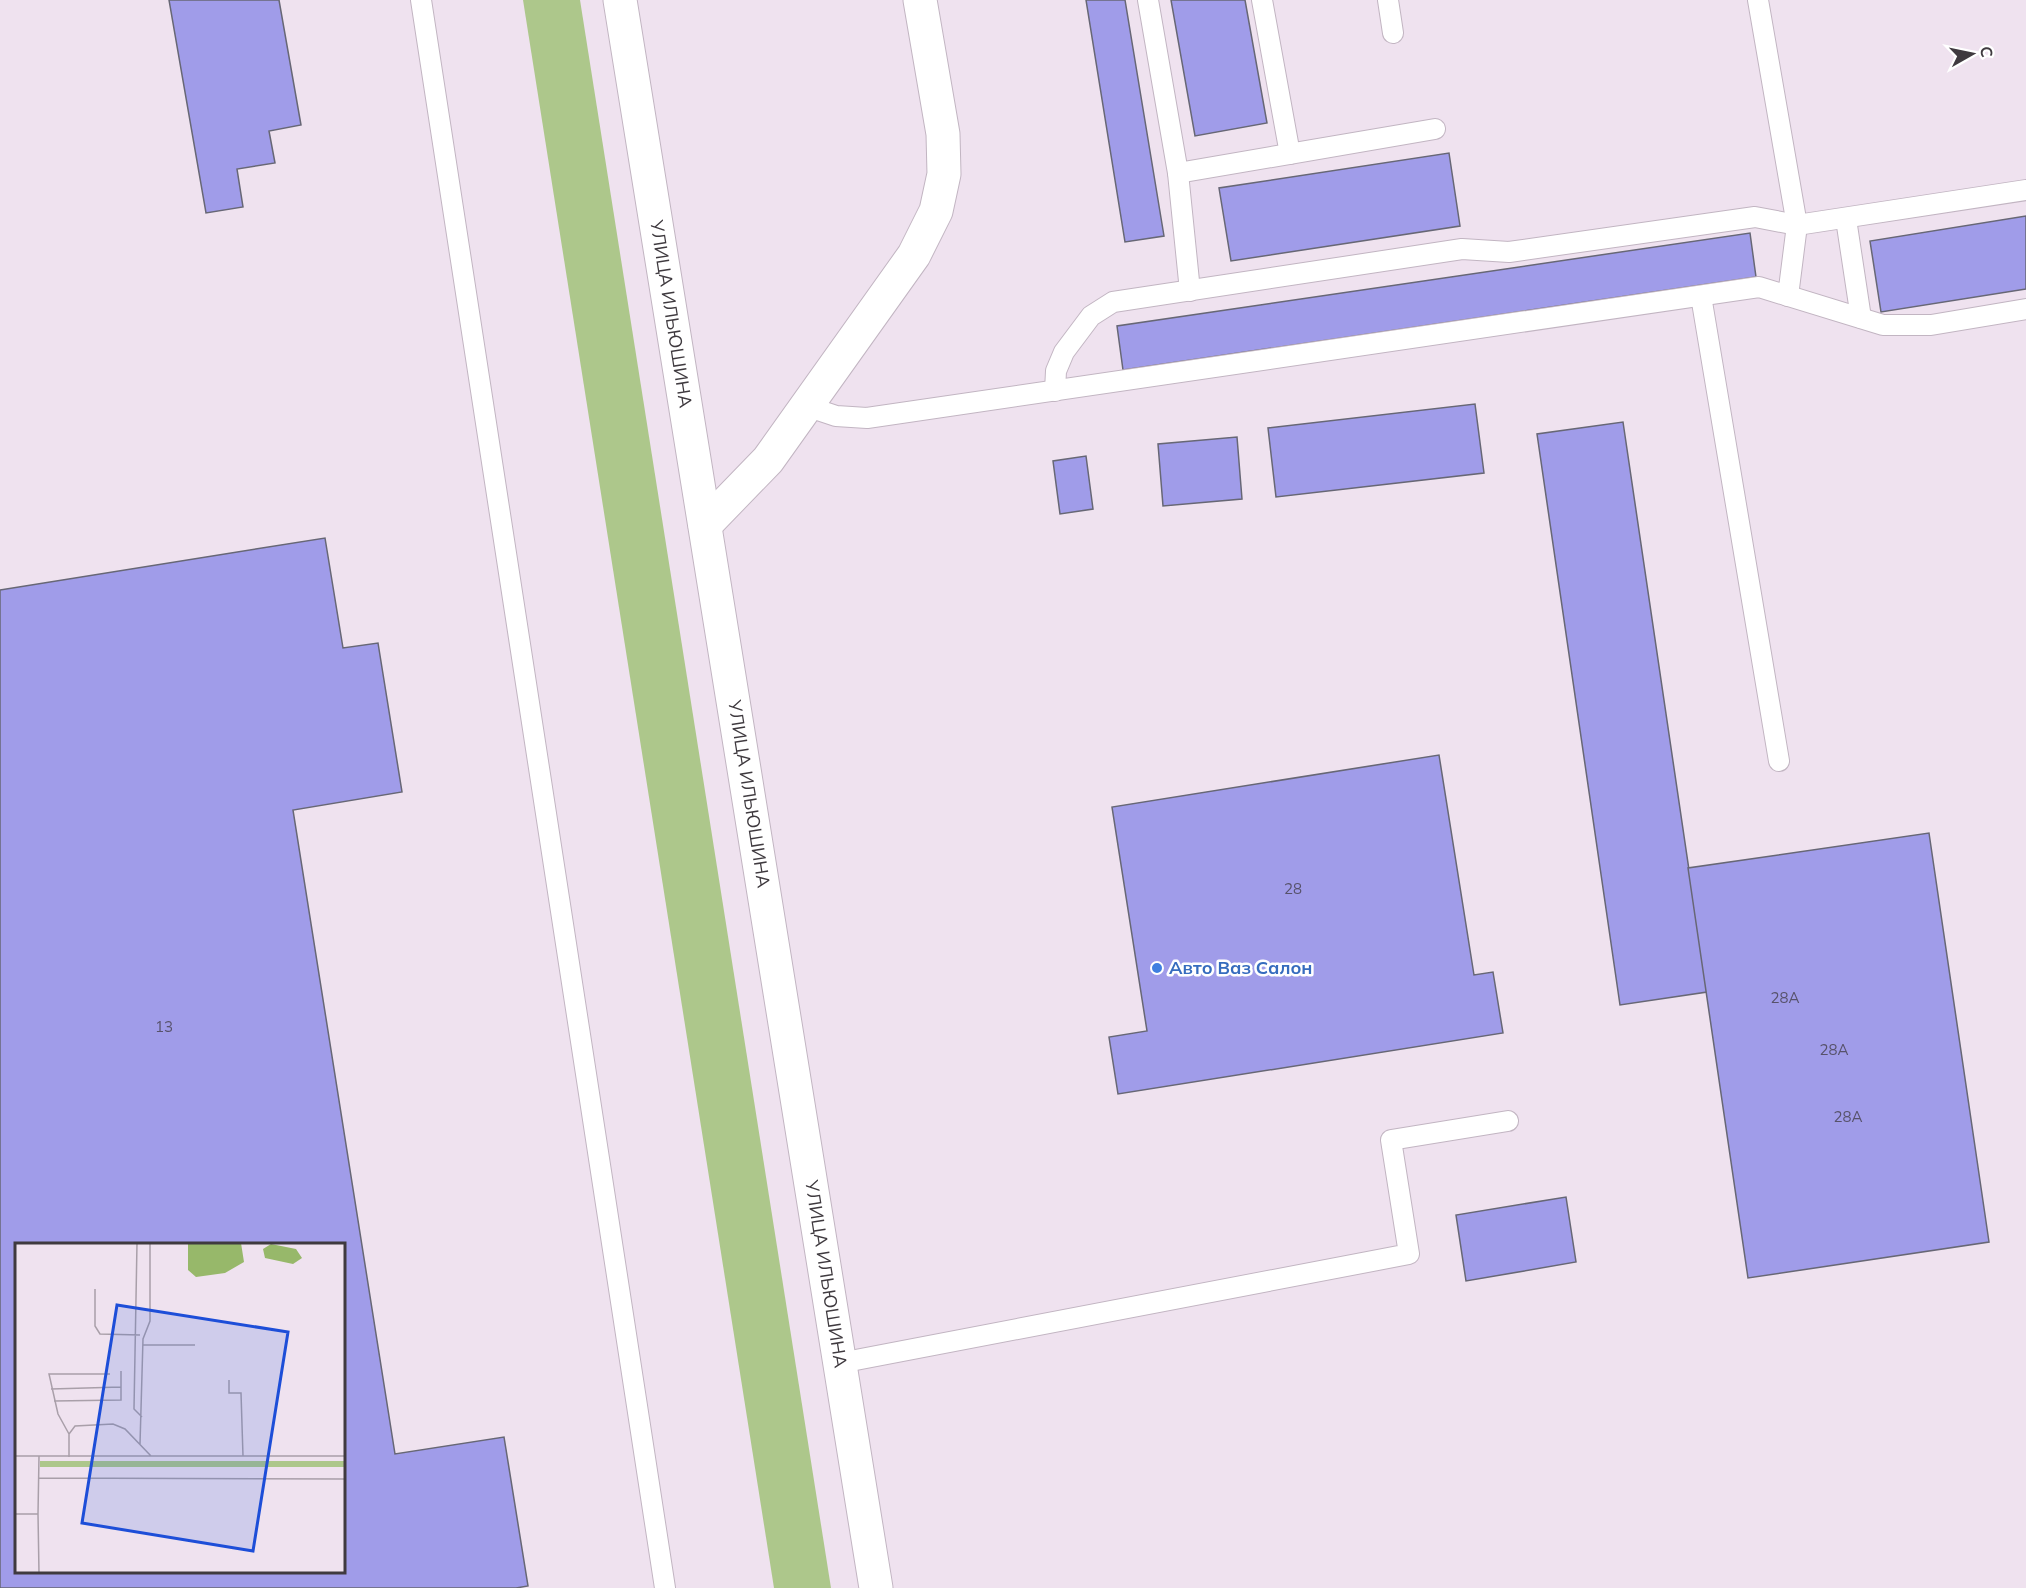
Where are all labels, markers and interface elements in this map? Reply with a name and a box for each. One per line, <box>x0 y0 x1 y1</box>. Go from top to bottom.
north arrow <box>1942 24 2002 84</box>
text: С <box>1976 45 1998 59</box>
street label: УЛИЦА ИЛЬЮШИНА <box>645 218 698 409</box>
street label: УЛИЦА ИЛЬЮШИНА <box>723 698 776 889</box>
house number: 28 <box>1284 879 1302 898</box>
place label: Авто Ваз Салон <box>1169 956 1312 979</box>
marker: Авто Ваз Салон <box>1150 961 1164 975</box>
house number: 28А <box>1770 988 1800 1007</box>
house number: 13 <box>155 1017 173 1036</box>
house number: 28А <box>1819 1040 1849 1059</box>
house number: 28А <box>1833 1107 1863 1126</box>
street label: УЛИЦА ИЛЬЮШИНА <box>800 1178 853 1369</box>
inset map <box>15 1243 345 1573</box>

